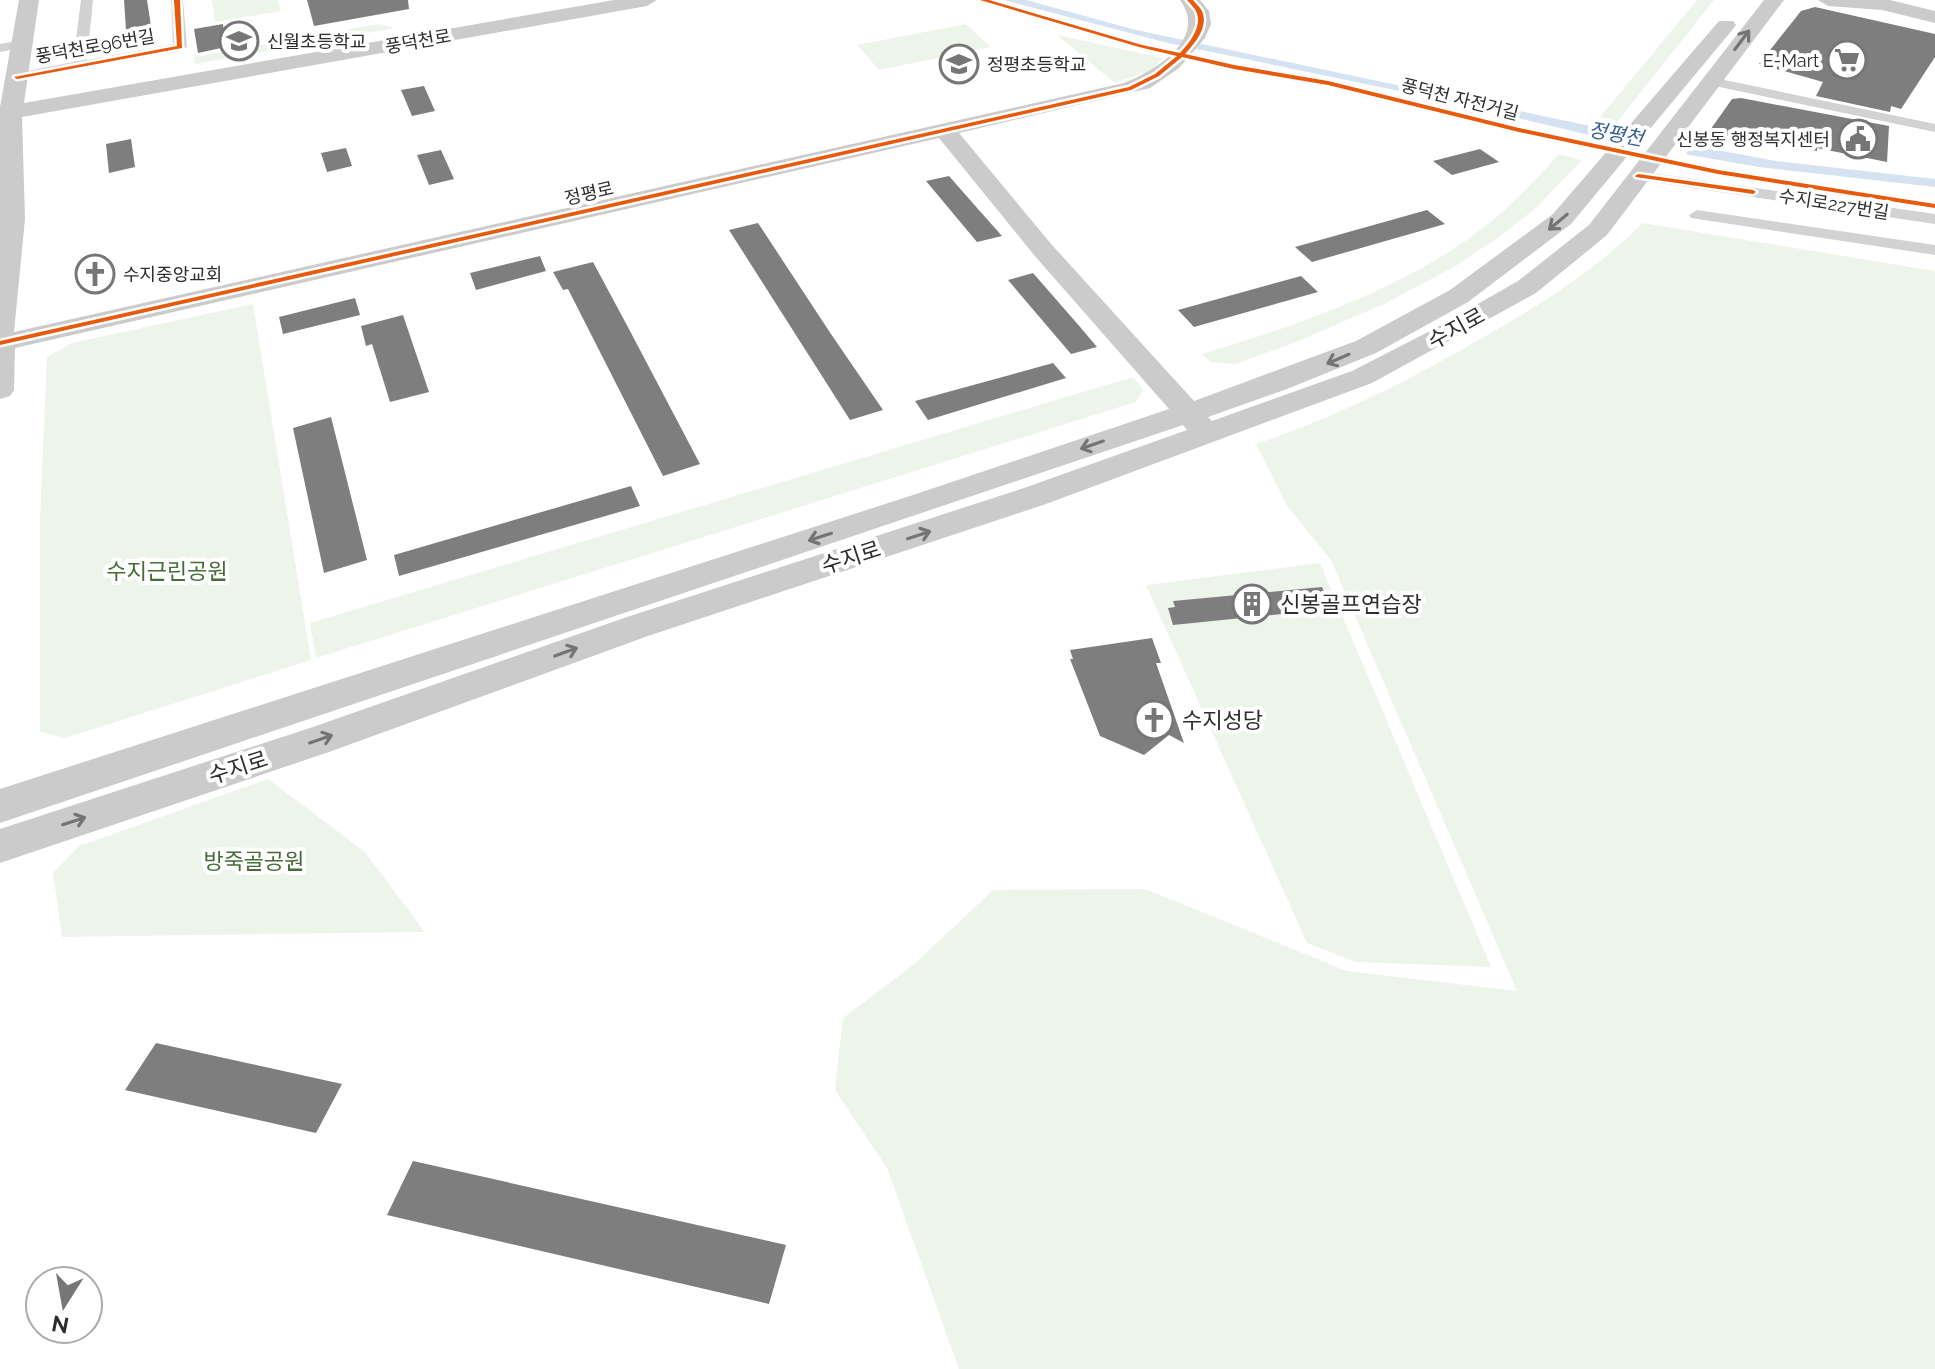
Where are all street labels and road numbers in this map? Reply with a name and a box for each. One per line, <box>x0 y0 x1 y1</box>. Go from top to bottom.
street label: 풍덕천로96번길 <box>34 25 156 67</box>
street label: 풍덕천로 <box>384 25 452 57</box>
street label: 풍덕천 자전거길 <box>1399 74 1521 124</box>
street label: 정평로 <box>562 177 616 209</box>
street label: 수지로227번길 <box>1777 185 1891 223</box>
street label: 수지로 <box>1423 302 1489 354</box>
street label: 수지로 <box>818 535 884 579</box>
street label: 수지로 <box>205 745 271 789</box>

